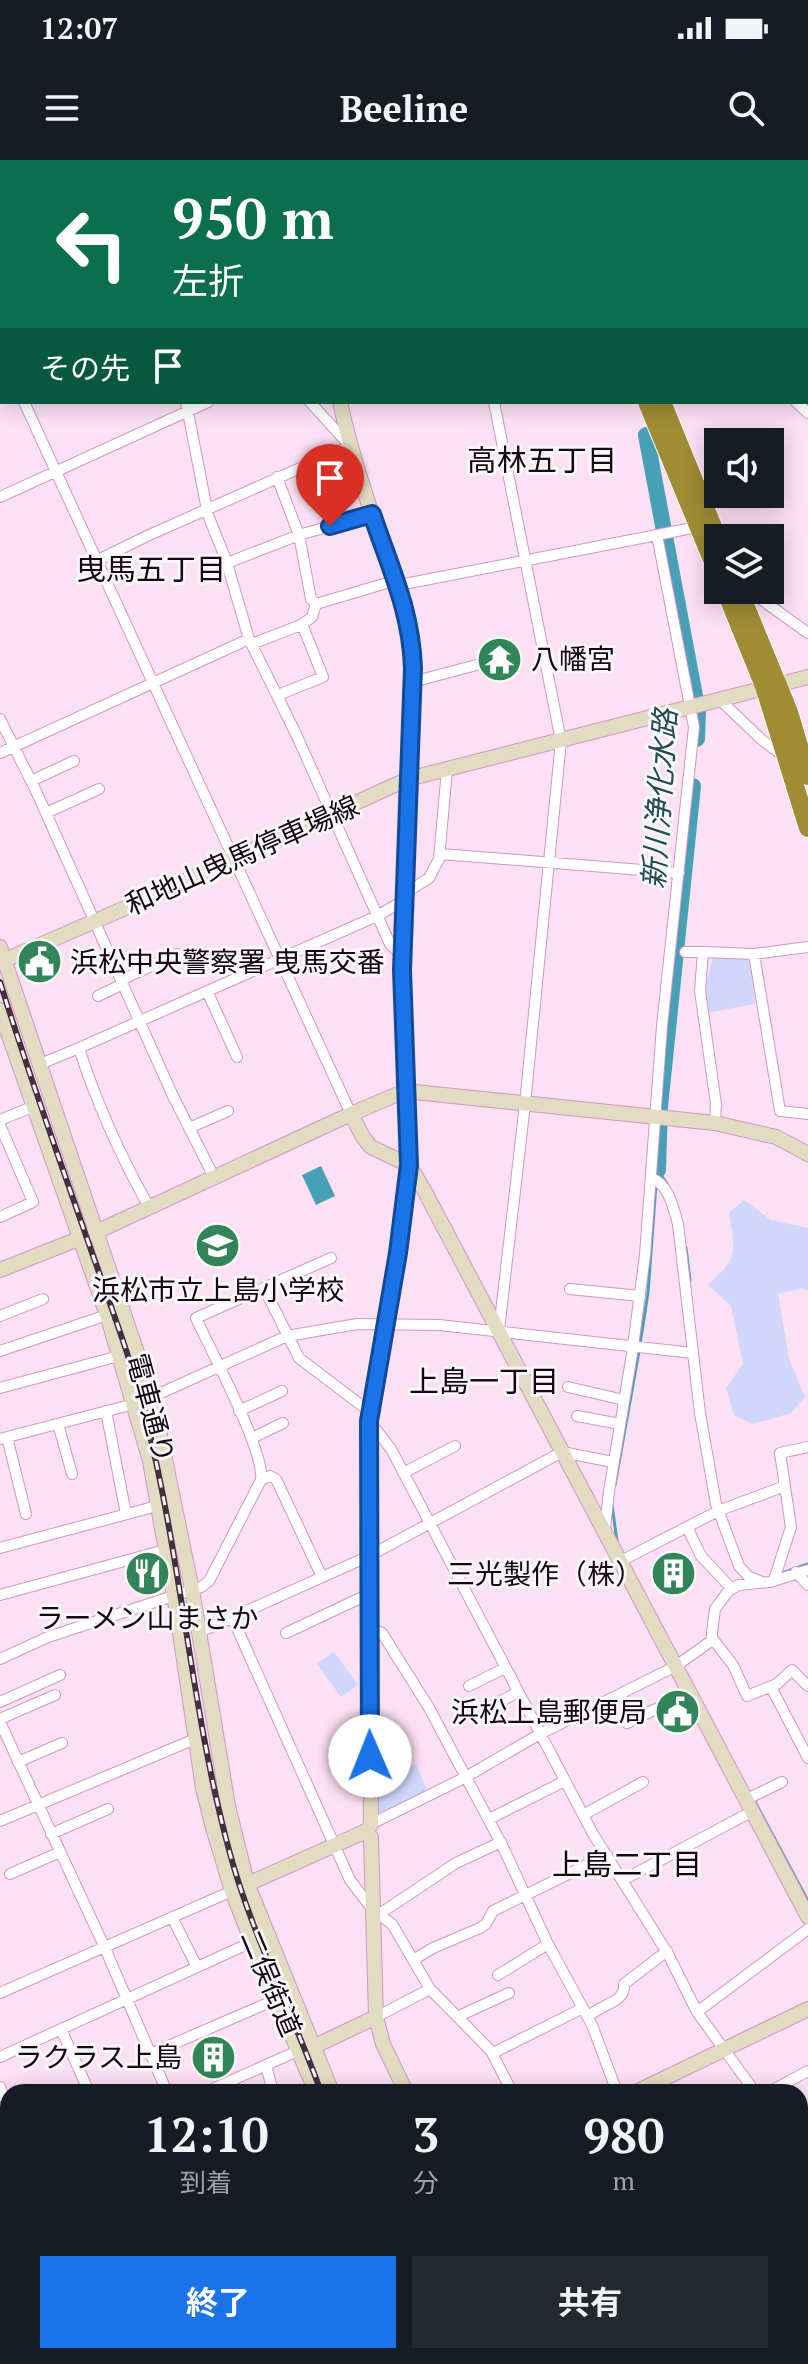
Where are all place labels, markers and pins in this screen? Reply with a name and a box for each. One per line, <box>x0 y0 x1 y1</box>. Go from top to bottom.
pin <box>296 444 364 526</box>
temple icon: 八幡宮 <box>476 635 524 683</box>
place label: 八幡宮 <box>531 640 615 677</box>
public building icon: 浜松中央警察署 曳馬交番 <box>15 938 63 986</box>
place label: 浜松中央警察署 曳馬交番 <box>70 943 385 980</box>
school or university icon: 浜松市立上島小学校 <box>194 1222 242 1270</box>
place label: 浜松市立上島小学校 <box>92 1271 344 1308</box>
restaurant icon: ラーメン山まさか <box>123 1549 171 1597</box>
building icon: 三光製作（株） <box>650 1550 698 1598</box>
place label: 三光製作（株） <box>447 1555 643 1592</box>
place label: ラーメン山まさか <box>36 1599 258 1636</box>
public building icon: 浜松上島郵便局 <box>654 1688 702 1736</box>
place label: 浜松上島郵便局 <box>451 1693 647 1730</box>
building icon: ラクラス上島 <box>189 2033 237 2081</box>
place label: ラクラス上島 <box>15 2038 182 2075</box>

